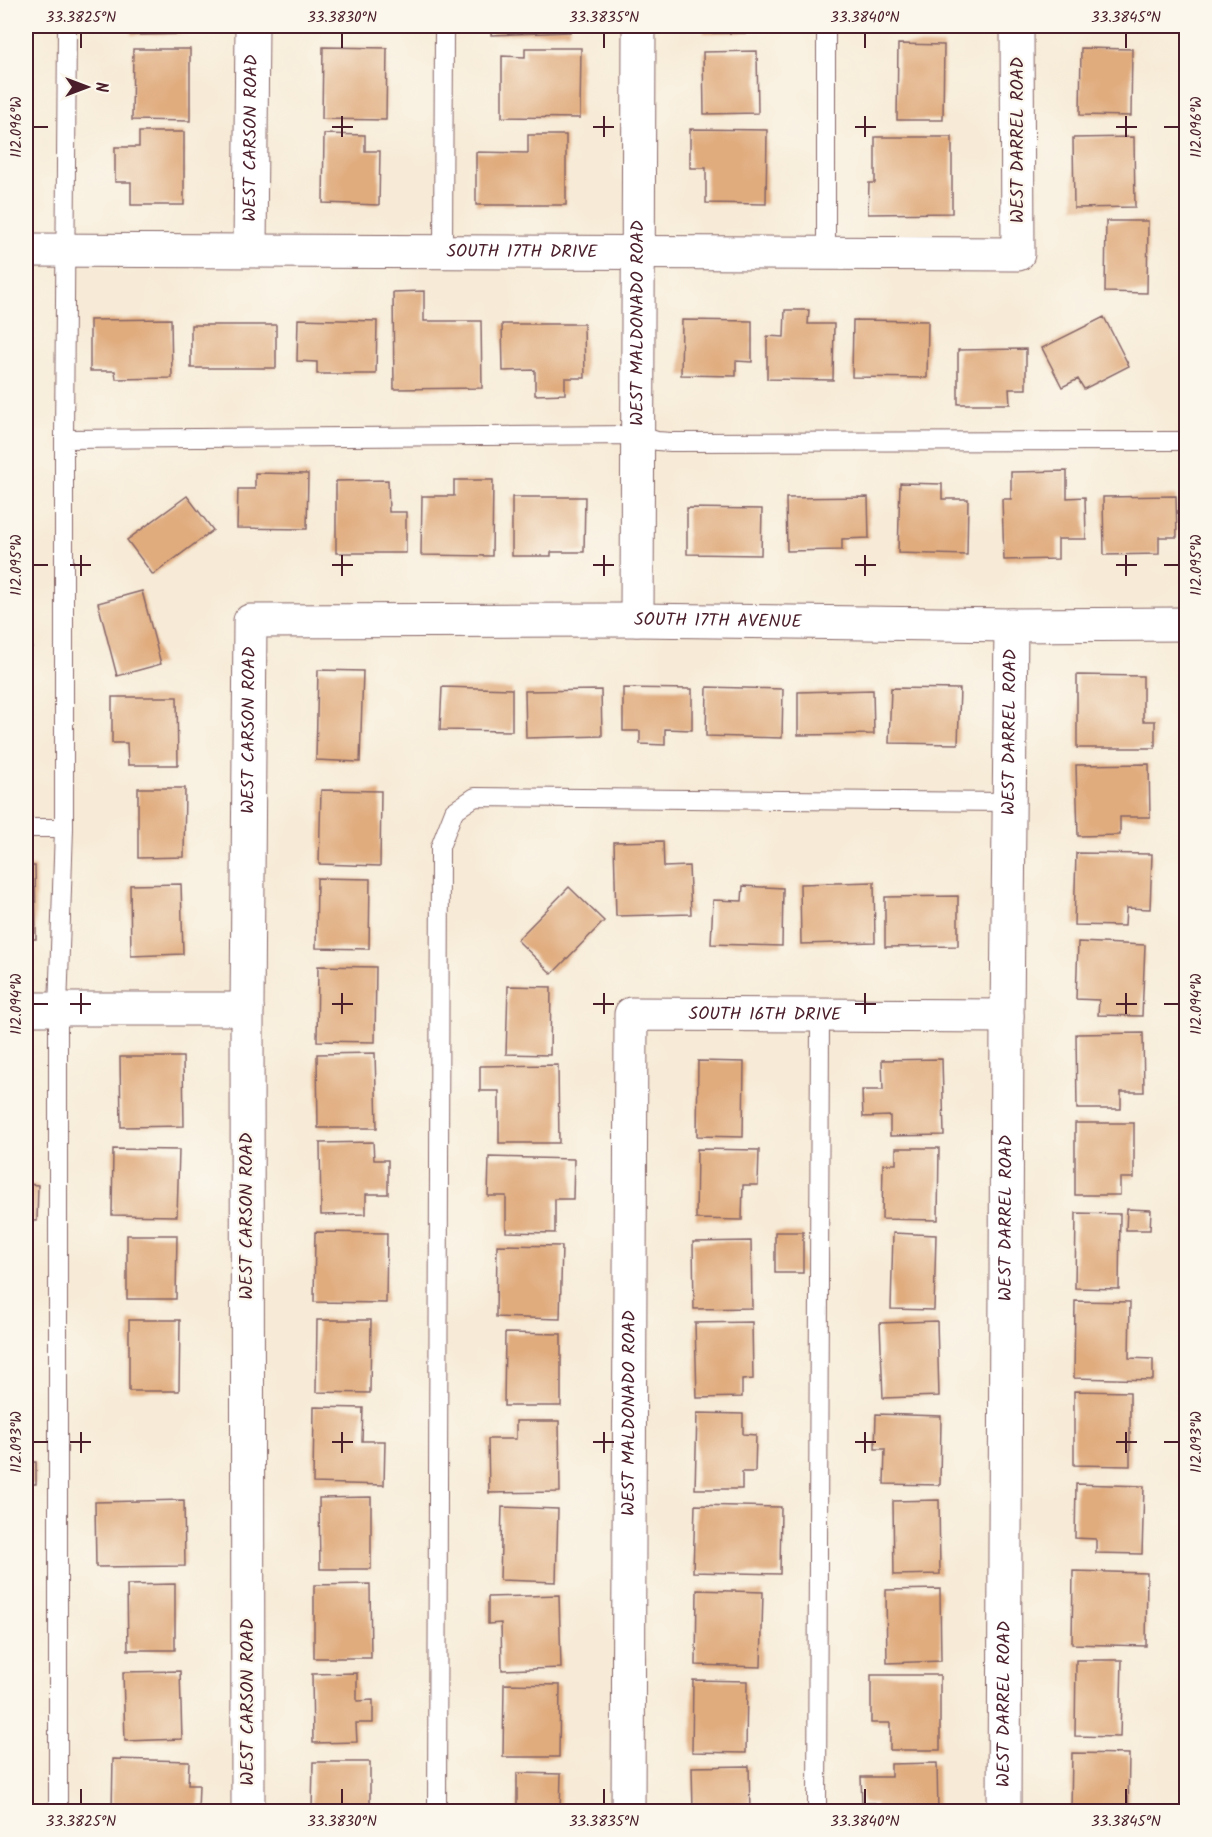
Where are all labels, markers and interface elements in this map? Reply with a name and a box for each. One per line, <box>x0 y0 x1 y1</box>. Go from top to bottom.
text: 33.3825°N <box>46 6 116 30</box>
text: 33.3830°N <box>307 6 377 30</box>
text: 33.3835°N <box>569 6 639 30</box>
text: 33.3840°N <box>830 6 900 30</box>
text: 33.3845°N <box>1091 6 1161 30</box>
street label: WEST CARSON ROAD <box>236 54 266 222</box>
street label: WEST DARREL ROAD <box>1004 56 1033 223</box>
north arrow <box>57 57 117 117</box>
text: N <box>88 82 113 92</box>
text: 112.096°W <box>5 96 29 158</box>
text: 112.096°W <box>1185 96 1209 158</box>
street label: WEST MALDONADO ROAD <box>623 220 653 426</box>
street label: SOUTH 17TH DRIVE <box>446 237 598 267</box>
text: 112.095°W <box>5 534 29 596</box>
text: 112.095°W <box>1185 534 1209 596</box>
street label: SOUTH 17TH AVENUE <box>634 605 803 637</box>
street label: WEST CARSON ROAD <box>234 646 264 814</box>
street label: WEST DARREL ROAD <box>995 648 1025 815</box>
text: 112.094°W <box>5 973 29 1035</box>
text: 112.094°W <box>1185 973 1209 1035</box>
street label: SOUTH 16TH DRIVE <box>689 1000 842 1030</box>
street label: WEST CARSON ROAD <box>233 1132 262 1300</box>
street label: WEST DARREL ROAD <box>991 1134 1021 1301</box>
street label: WEST MALDONADO ROAD <box>615 1310 644 1516</box>
text: 112.093°W <box>5 1411 29 1473</box>
text: 112.093°W <box>1185 1411 1209 1473</box>
street label: WEST CARSON ROAD <box>234 1618 263 1786</box>
street label: WEST DARREL ROAD <box>990 1620 1019 1787</box>
text: 33.3825°N <box>46 1810 116 1834</box>
text: 33.3830°N <box>307 1810 377 1834</box>
text: 33.3835°N <box>569 1810 639 1834</box>
text: 33.3840°N <box>830 1810 900 1834</box>
text: 33.3845°N <box>1091 1810 1161 1834</box>

